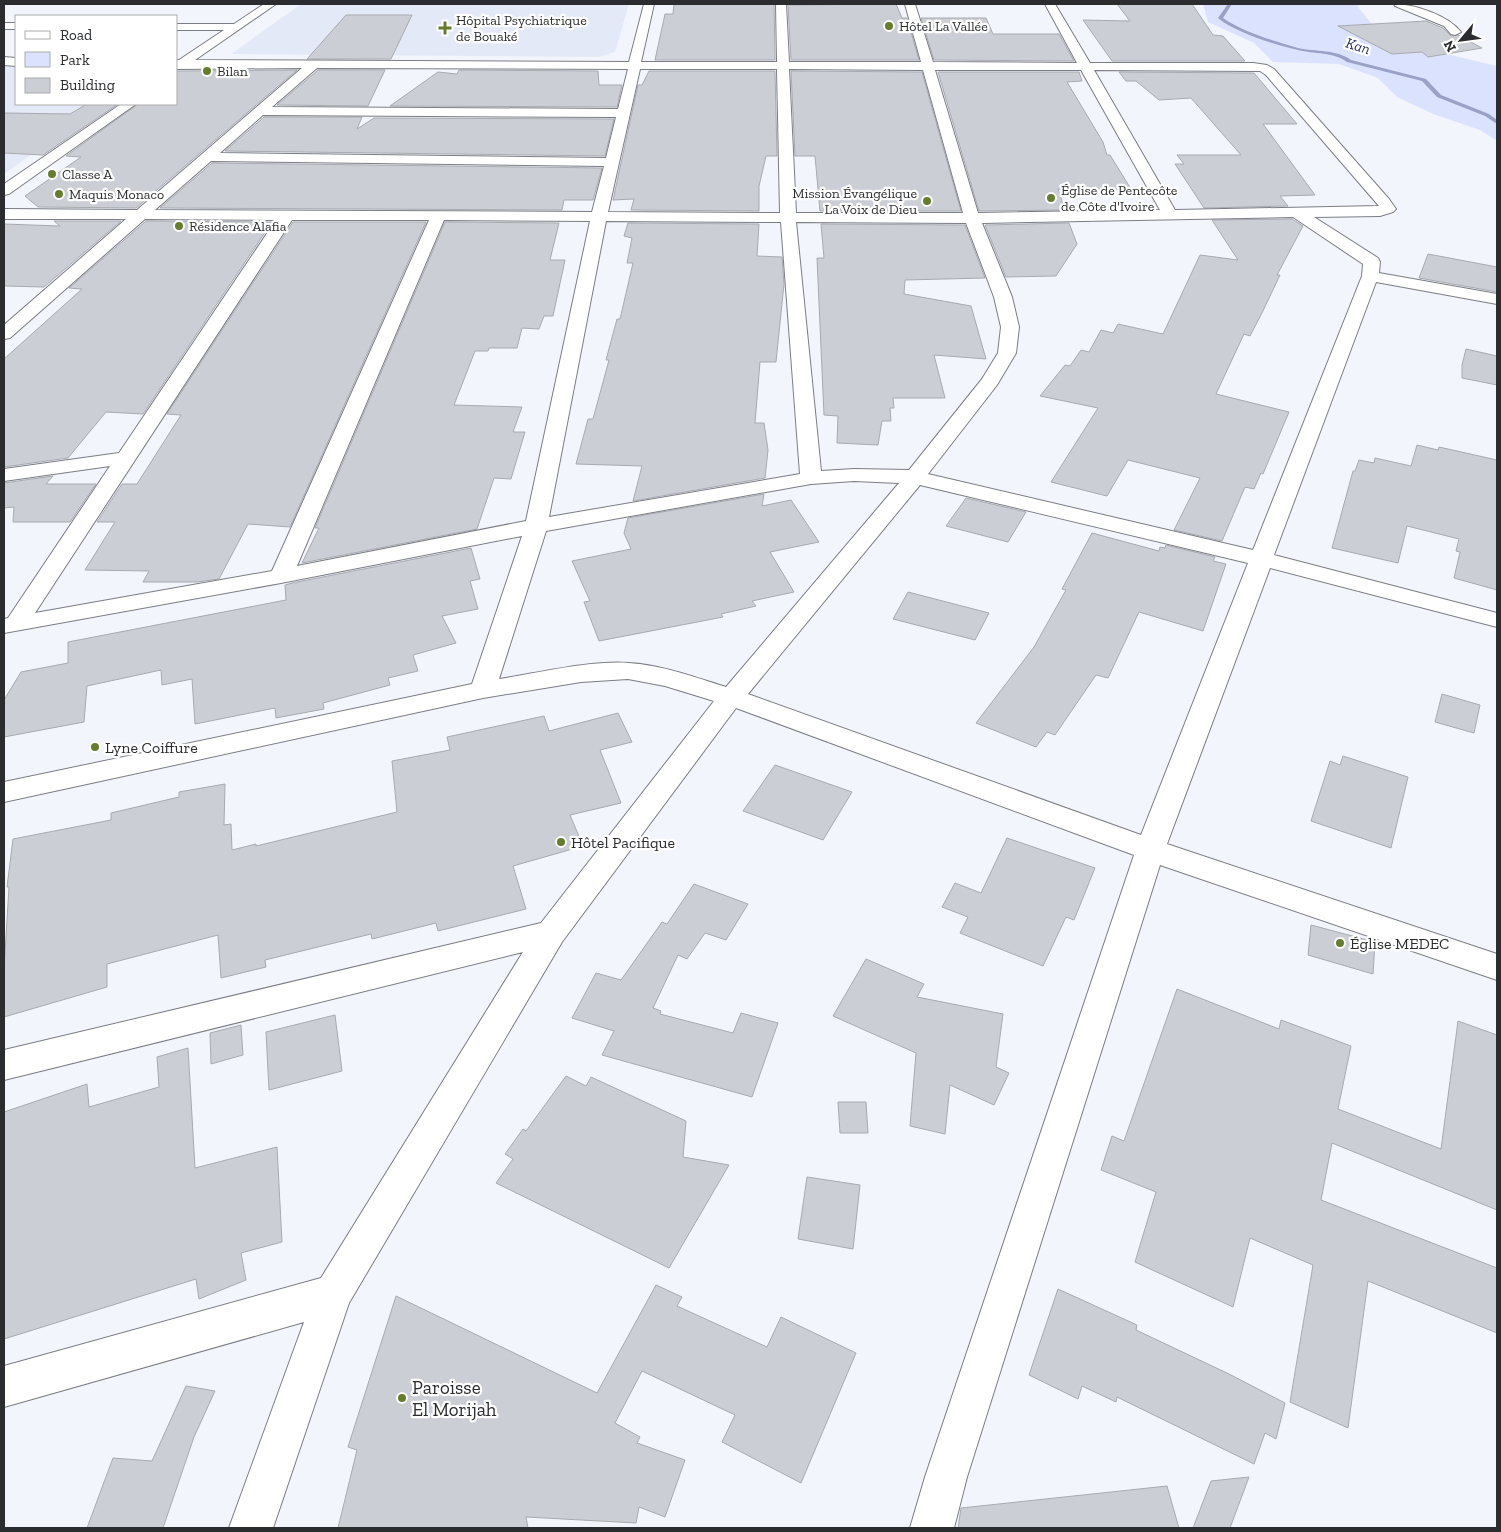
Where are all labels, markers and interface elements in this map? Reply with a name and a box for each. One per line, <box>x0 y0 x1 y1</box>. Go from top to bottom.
place label: Hôpital Psychiatrique de Bouaké <box>456 12 587 45</box>
legend <box>15 15 178 105</box>
north arrow <box>1436 15 1486 65</box>
place label: Hôtel La Vallée <box>899 18 988 35</box>
marker: Hôtel La Vallée <box>883 20 895 32</box>
marker: Hôpital Psychiatrique de Bouaké <box>438 21 452 35</box>
text: Road <box>60 26 93 44</box>
water label: Kan <box>1344 34 1373 58</box>
text: N <box>1440 37 1460 55</box>
text: Park <box>60 51 90 69</box>
place label: Bilan <box>217 63 248 80</box>
marker: Bilan <box>201 65 213 77</box>
text: Building <box>60 76 115 94</box>
place label: Classe A <box>62 166 113 183</box>
marker: Classe A <box>46 168 58 180</box>
place label: Église de Pentecôte de Côte d'Ivoire <box>1061 182 1178 215</box>
place label: Mission Évangélique La Voix de Dieu <box>792 185 917 218</box>
place label: Maquis Monaco <box>69 186 164 203</box>
marker: Maquis Monaco <box>53 188 65 200</box>
marker: Église de Pentecôte de Côte d'Ivoire <box>1045 192 1057 204</box>
marker: Mission Évangélique La Voix de Dieu <box>921 195 933 207</box>
place label: Résidence Alafia <box>189 218 287 235</box>
marker: Résidence Alafia <box>173 220 185 232</box>
place label: Lyne Coiffure <box>105 738 198 757</box>
marker: Lyne Coiffure <box>89 741 101 753</box>
place label: Hôtel Pacifique <box>571 833 675 852</box>
marker: Hôtel Pacifique <box>555 836 567 848</box>
place label: Église MEDEC <box>1350 934 1449 953</box>
marker: Église MEDEC <box>1334 937 1346 949</box>
place label: Paroisse El Morijah <box>412 1376 497 1421</box>
marker: Paroisse El Morijah <box>396 1392 408 1404</box>

